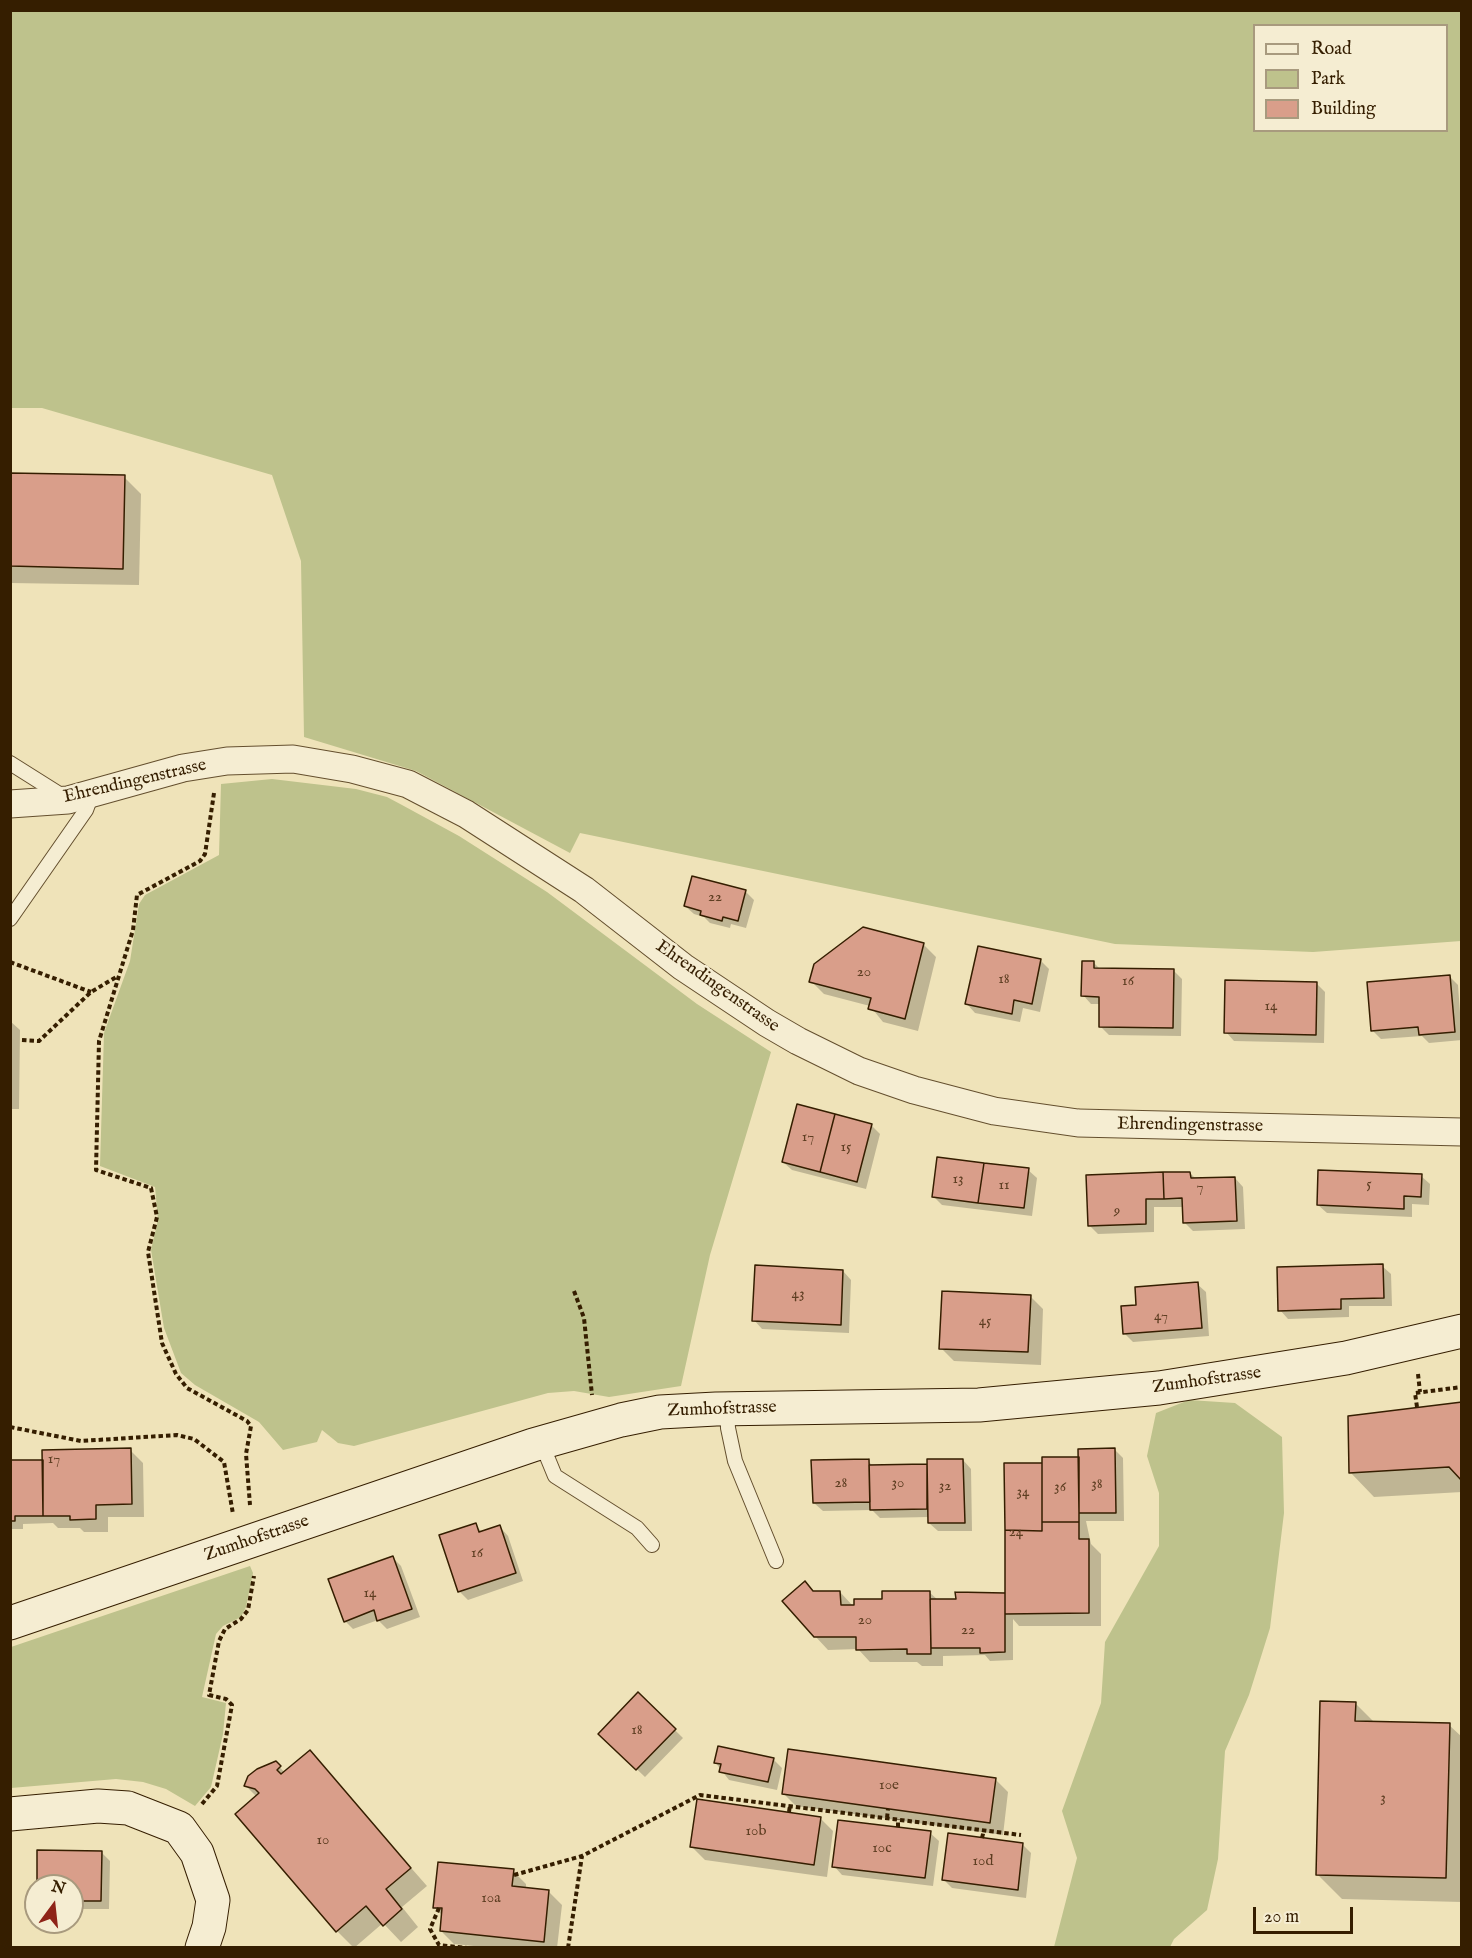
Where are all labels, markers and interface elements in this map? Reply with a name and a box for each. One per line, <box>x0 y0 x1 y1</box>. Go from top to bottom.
legend <box>1253 24 1448 132</box>
text: Road <box>1311 38 1352 61</box>
text: Park <box>1311 68 1345 91</box>
text: Building <box>1311 98 1376 121</box>
street label: Ehrendingenstrasse <box>61 755 209 809</box>
house number: 22 <box>708 889 722 907</box>
street label: Ehrendingenstrasse <box>651 936 783 1038</box>
house number: 20 <box>857 964 871 982</box>
house number: 18 <box>998 971 1010 989</box>
house number: 16 <box>1122 973 1134 991</box>
house number: 14 <box>1265 998 1277 1016</box>
street label: Ehrendingenstrasse <box>1117 1114 1263 1138</box>
house number: 17 <box>802 1129 814 1147</box>
house number: 15 <box>840 1139 852 1157</box>
house number: 13 <box>952 1171 964 1189</box>
house number: 5 <box>1366 1176 1372 1194</box>
house number: 11 <box>998 1177 1010 1195</box>
house number: 7 <box>1196 1179 1204 1197</box>
house number: 9 <box>1114 1203 1120 1221</box>
house number: 43 <box>792 1286 804 1304</box>
house number: 47 <box>1154 1308 1168 1326</box>
house number: 45 <box>979 1313 991 1331</box>
street label: Zumhofstrasse <box>1151 1363 1263 1399</box>
street label: Zumhofstrasse <box>667 1397 777 1423</box>
house number: 17 <box>48 1451 60 1469</box>
house number: 28 <box>835 1475 847 1493</box>
house number: 30 <box>892 1475 904 1493</box>
house number: 38 <box>1091 1476 1103 1494</box>
house number: 32 <box>939 1478 951 1496</box>
house number: 36 <box>1054 1479 1066 1497</box>
house number: 34 <box>1017 1484 1029 1502</box>
street label: Zumhofstrasse <box>202 1511 312 1567</box>
house number: 24 <box>1009 1524 1023 1542</box>
house number: 16 <box>471 1545 483 1563</box>
house number: 14 <box>364 1585 376 1603</box>
house number: 20 <box>858 1612 872 1630</box>
house number: 22 <box>961 1622 975 1640</box>
house number: 18 <box>631 1722 643 1740</box>
house number: 10e <box>879 1777 899 1795</box>
house number: 3 <box>1380 1790 1386 1808</box>
house number: 10b <box>746 1823 766 1841</box>
house number: 10 <box>317 1832 329 1850</box>
house number: 10c <box>872 1840 892 1858</box>
house number: 10d <box>973 1853 993 1871</box>
north arrow <box>24 1874 84 1934</box>
text: N <box>49 1877 67 1900</box>
house number: 10a <box>481 1890 501 1908</box>
scale bar <box>1256 1895 1356 1933</box>
text: 20 m <box>1264 1906 1299 1929</box>

